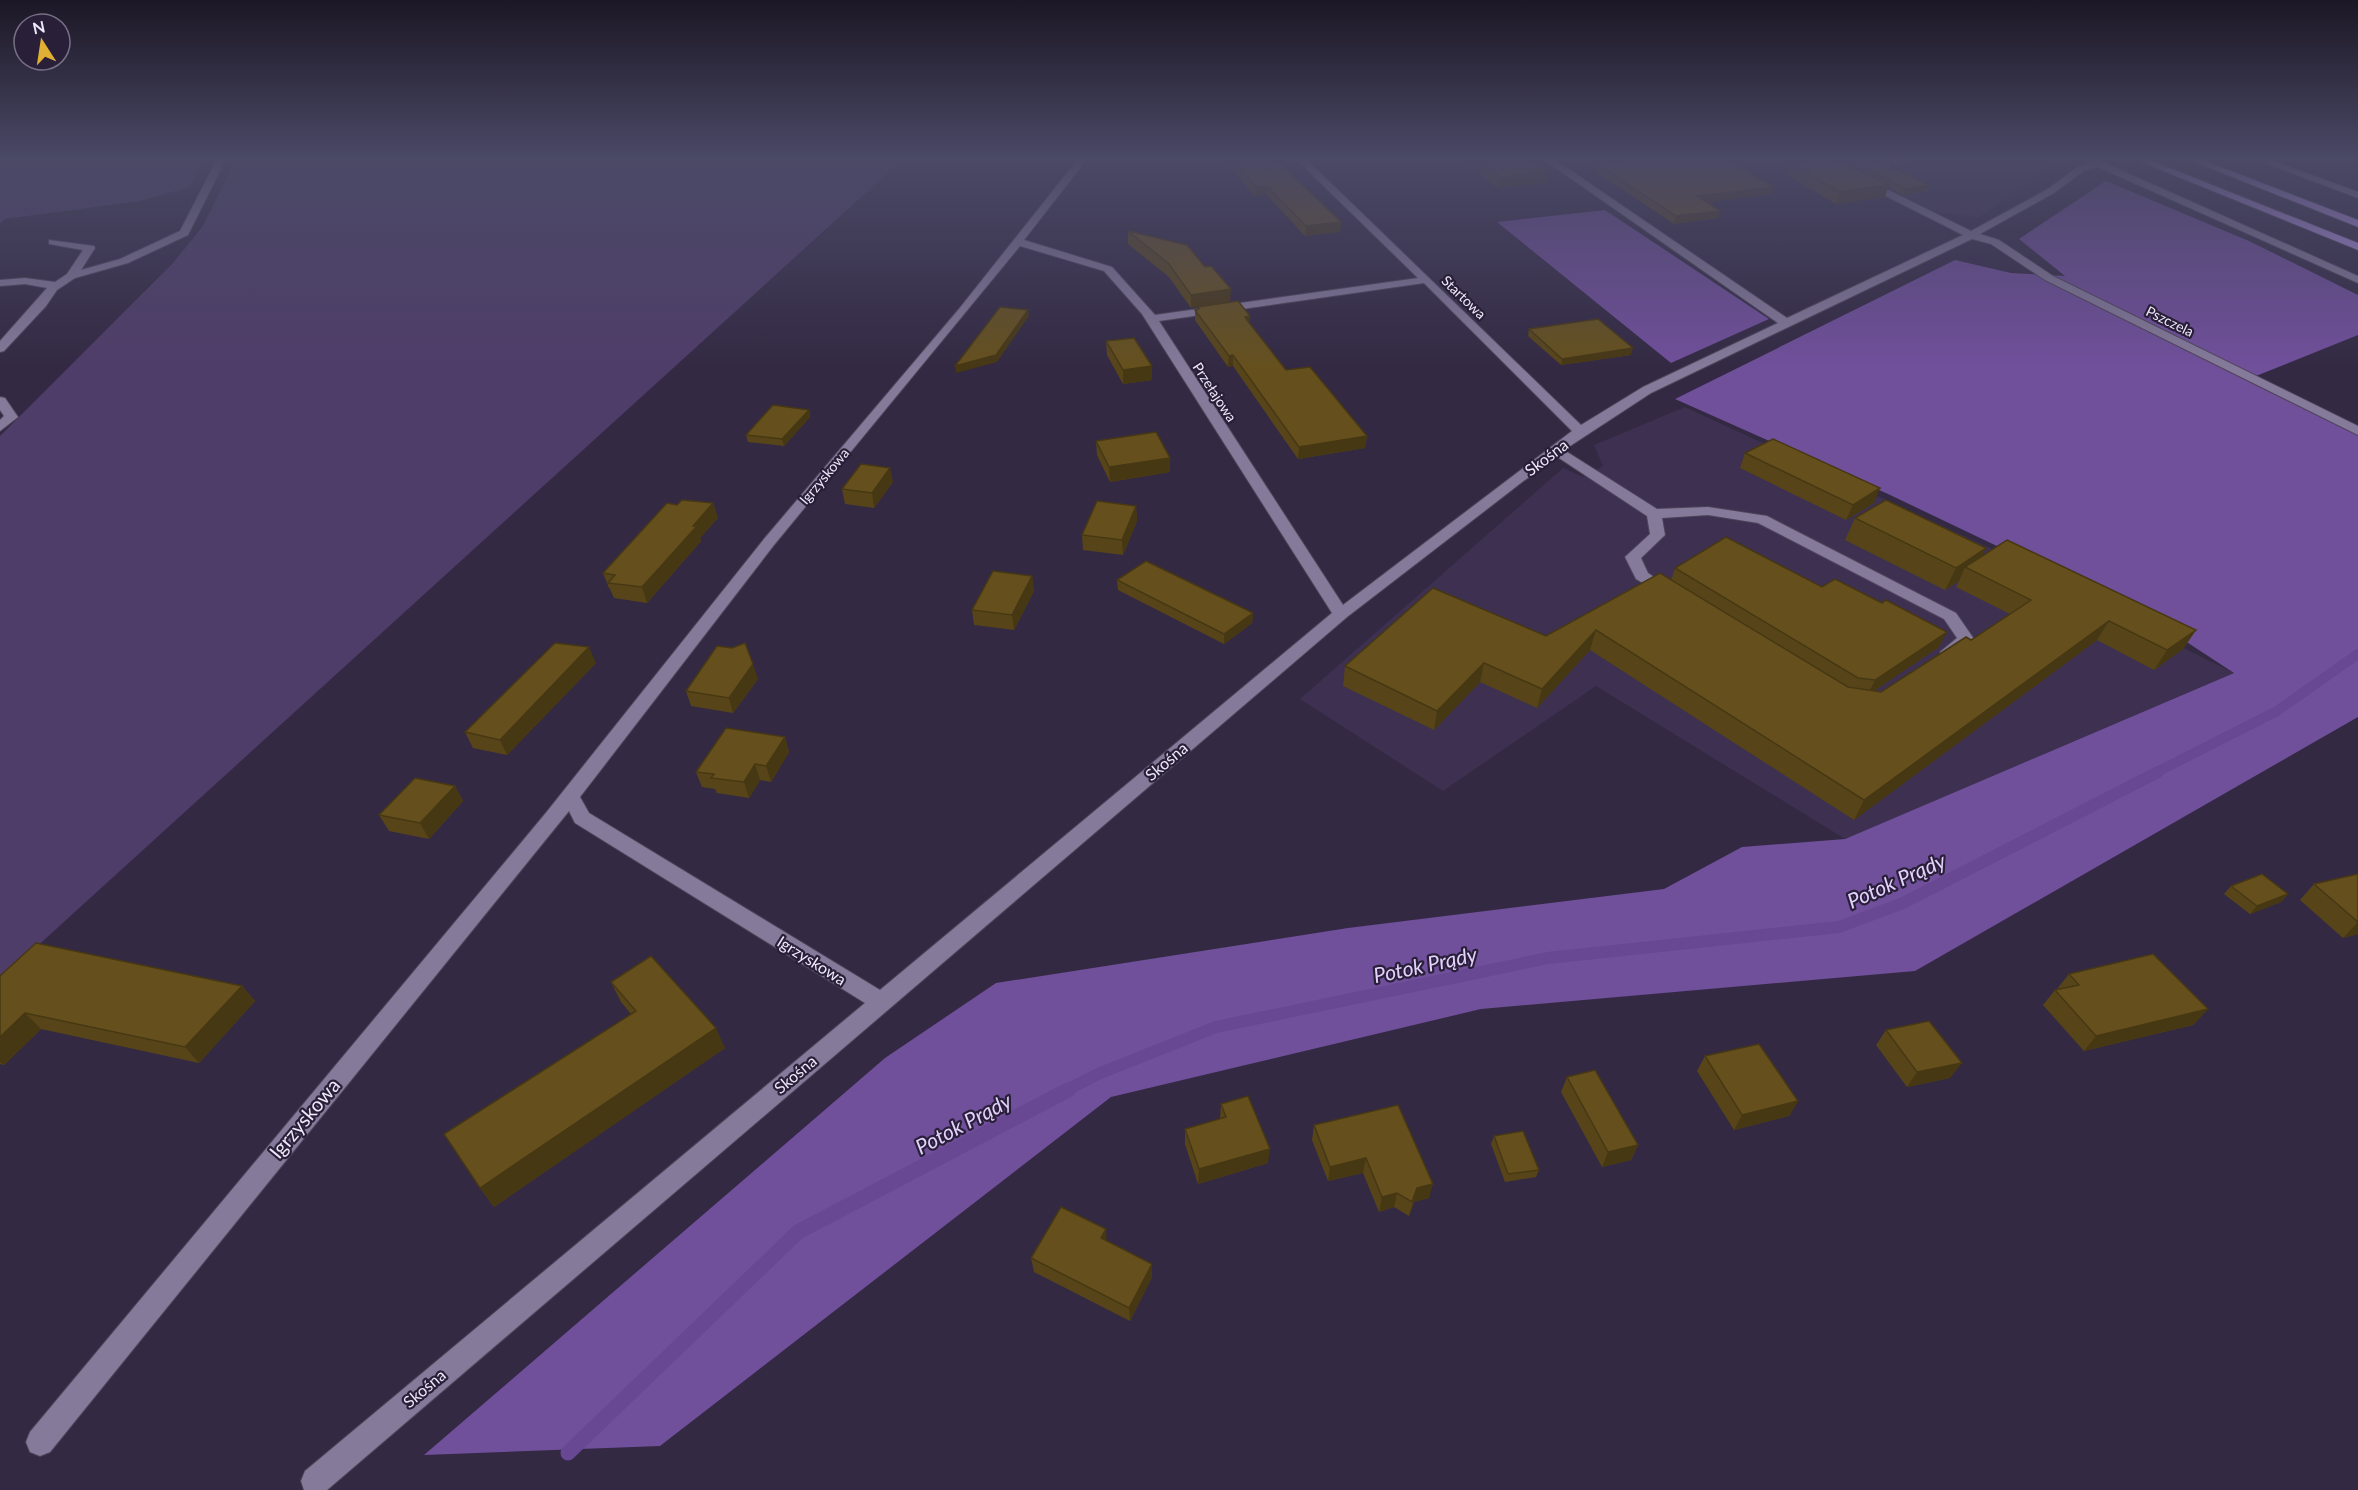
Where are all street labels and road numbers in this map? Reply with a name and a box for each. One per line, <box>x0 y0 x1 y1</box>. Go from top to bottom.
street label: Startowa <box>1438 272 1490 322</box>
street label: Pszczela <box>2143 302 2197 340</box>
street label: Przełajowa <box>1190 359 1240 425</box>
street label: Skośna <box>1521 435 1571 479</box>
street label: Igrzyskowa <box>796 444 852 507</box>
street label: Skośna <box>1141 738 1191 784</box>
street label: Igrzyskowa <box>774 931 850 989</box>
street label: Skośna <box>770 1051 820 1097</box>
street label: Igrzyskowa <box>264 1073 344 1163</box>
street label: Skośna <box>399 1365 449 1411</box>

